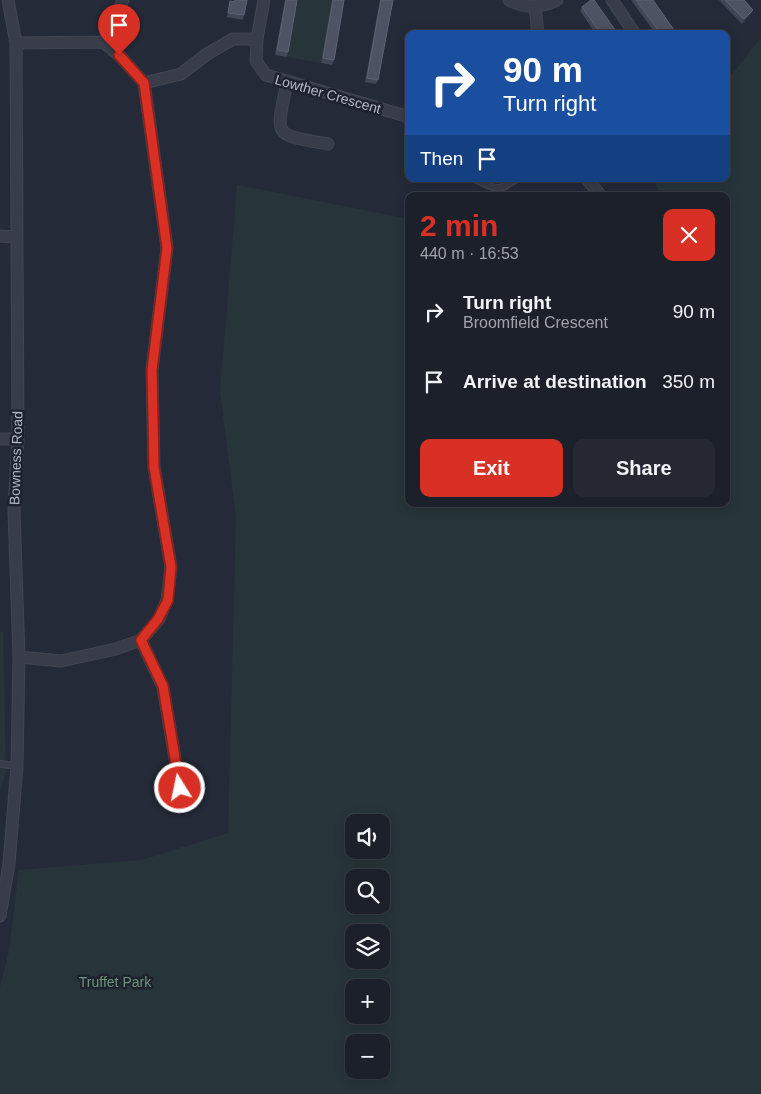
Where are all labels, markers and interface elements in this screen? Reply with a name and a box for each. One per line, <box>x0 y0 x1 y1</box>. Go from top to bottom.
pin <box>98 4 140 55</box>
icon: arrive <box>105 11 133 39</box>
icon: right <box>420 50 485 115</box>
text: 90 m <box>503 50 583 89</box>
street label: Lowther Crescent <box>273 71 383 117</box>
text: Turn right <box>503 91 596 116</box>
icon: arrive <box>473 145 501 173</box>
text: Then <box>420 148 463 169</box>
text: 2 min <box>420 209 498 242</box>
button: close <box>663 209 715 261</box>
text: 440 m · 16:53 <box>420 245 519 262</box>
text: Turn right <box>463 292 551 313</box>
icon: right <box>420 298 448 326</box>
text: 90 m <box>673 301 715 322</box>
text: Broomfield Crescent <box>463 314 608 331</box>
icon: arrive <box>420 368 448 396</box>
text: Arrive at destination <box>463 371 647 392</box>
text: 350 m <box>662 371 715 392</box>
street label: Bowness Road <box>6 411 26 505</box>
button: Exit <box>420 439 563 497</box>
button: Share <box>573 439 715 497</box>
position arrow <box>153 761 205 813</box>
map controls <box>345 814 390 1079</box>
button: sound <box>345 814 390 859</box>
button: search <box>345 869 390 914</box>
button: layers <box>345 924 390 969</box>
park label: Truffet Park <box>79 974 152 990</box>
button: + <box>345 979 390 1024</box>
button: − <box>345 1034 390 1079</box>

